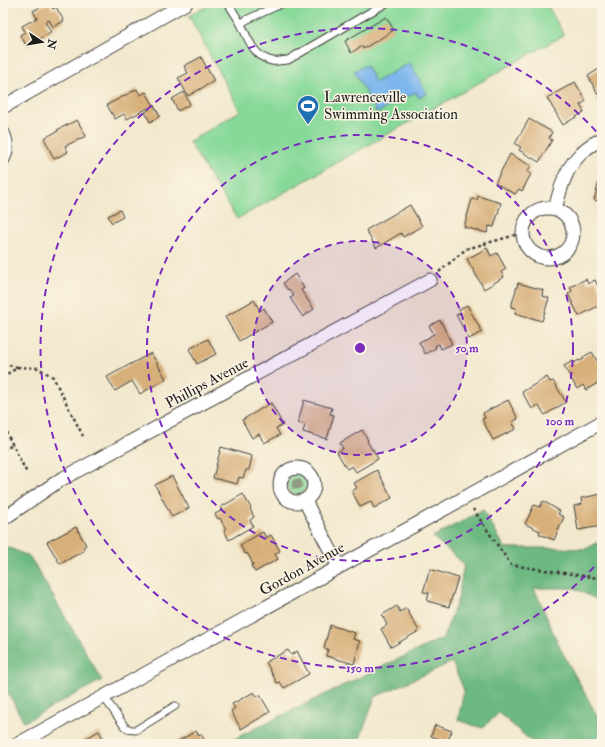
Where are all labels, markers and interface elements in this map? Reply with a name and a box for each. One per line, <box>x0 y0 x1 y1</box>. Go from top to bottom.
north arrow <box>22 22 62 62</box>
text: N <box>44 37 59 51</box>
place label: Lawrenceville Swimming Association <box>324 88 458 124</box>
sports icon: Lawrenceville Swimming Association <box>295 93 321 126</box>
centre of rings <box>353 341 367 355</box>
text: 50 m <box>455 341 479 356</box>
street label: Phillips Avenue <box>162 353 252 414</box>
text: 100 m <box>546 414 575 429</box>
street label: Gordon Avenue <box>256 538 348 600</box>
text: 150 m <box>346 661 374 676</box>

